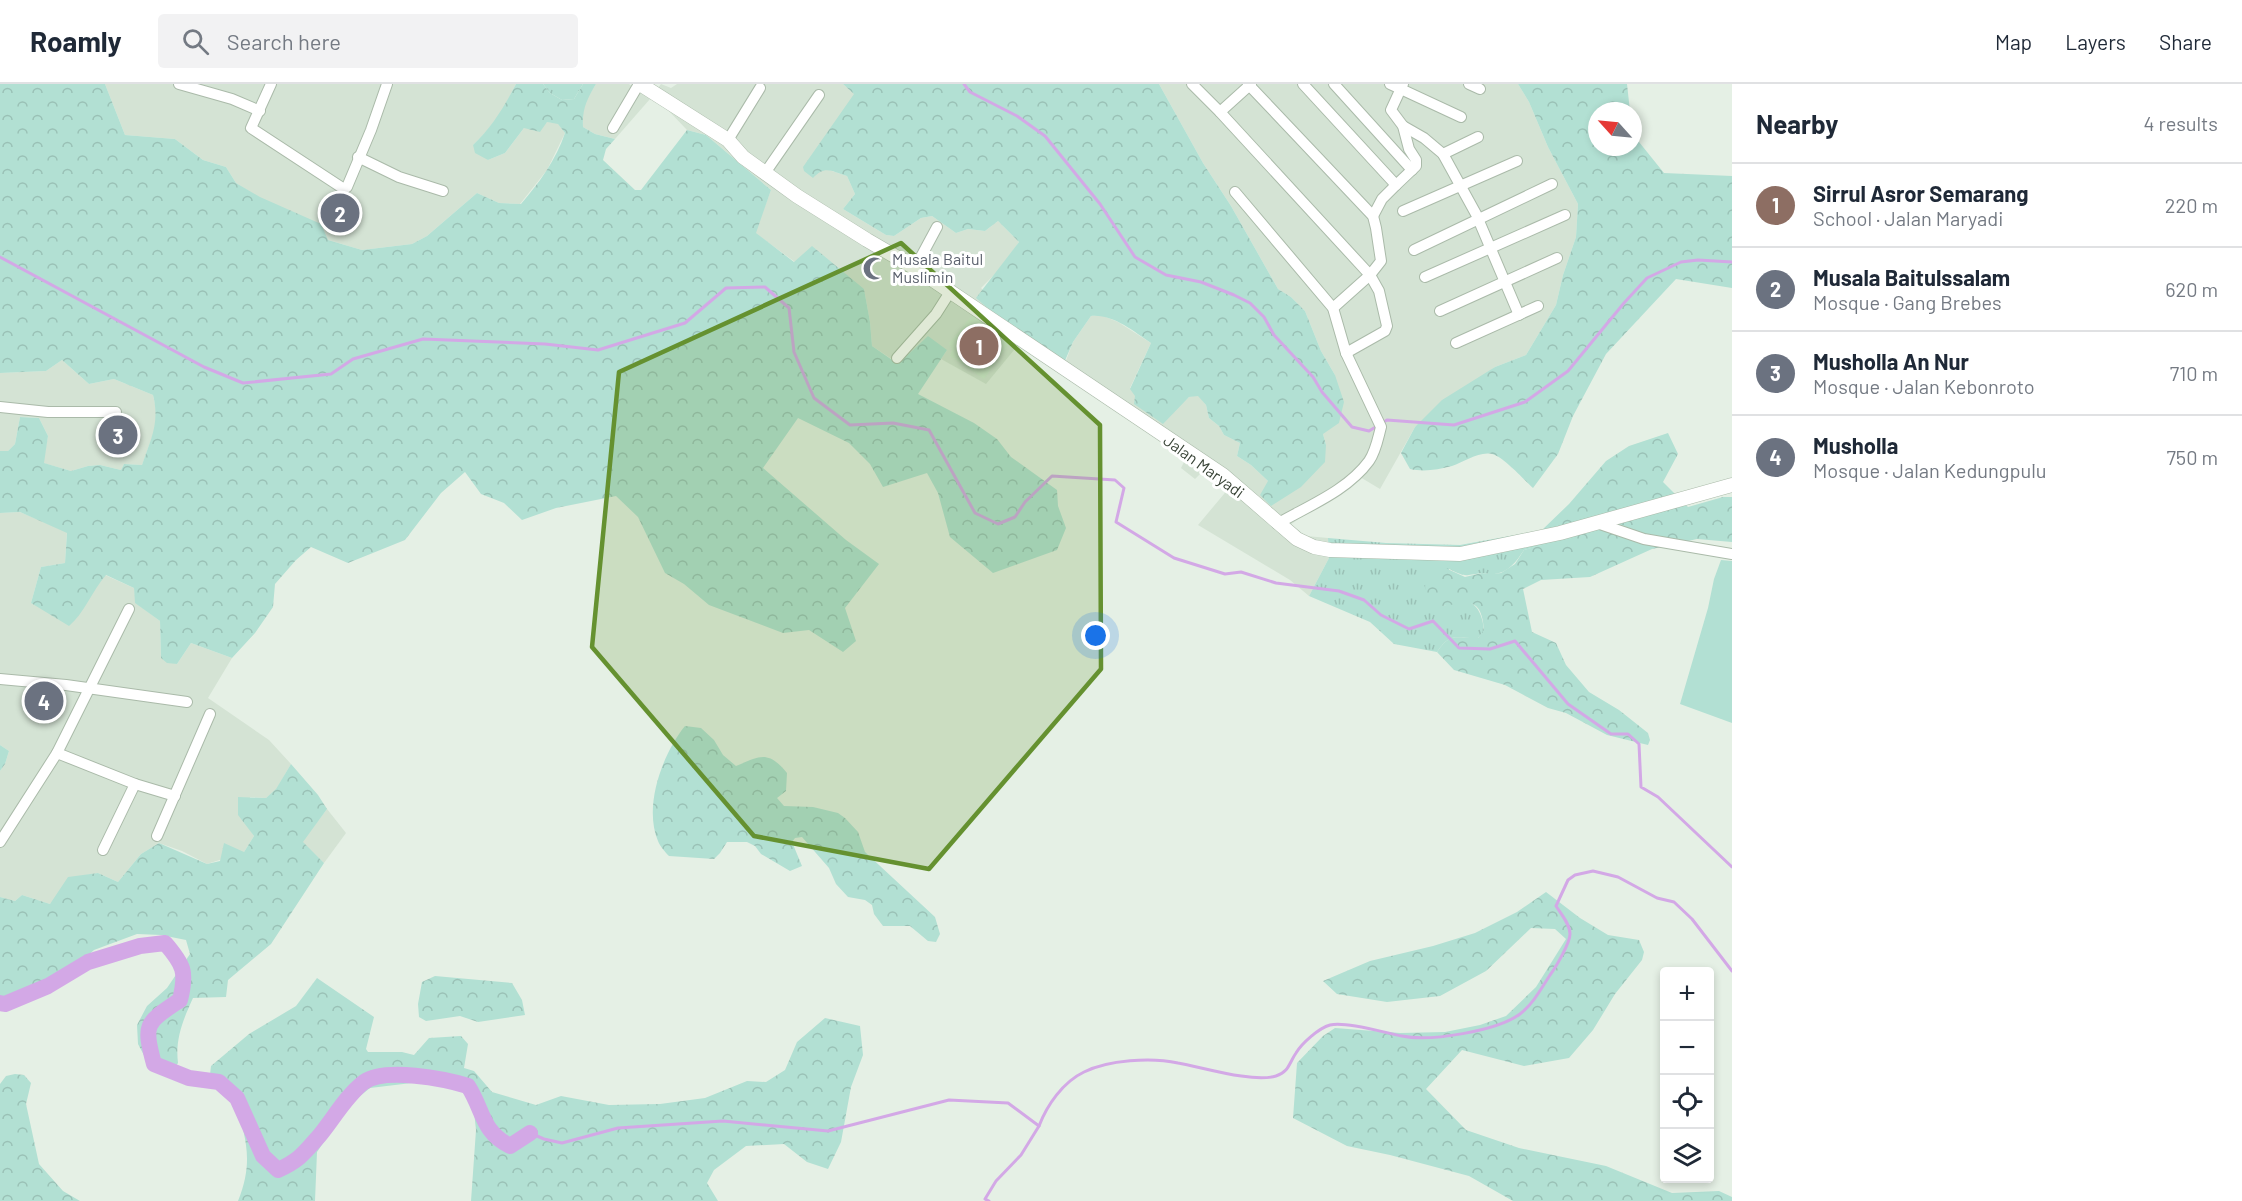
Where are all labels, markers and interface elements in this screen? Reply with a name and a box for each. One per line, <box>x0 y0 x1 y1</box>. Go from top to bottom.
search box <box>158 14 578 68</box>
text: Roamly <box>30 24 122 58</box>
icon: search <box>179 25 212 58</box>
text: Search here <box>227 28 341 54</box>
text: Map <box>1995 29 2032 54</box>
text: Layers <box>2065 29 2126 54</box>
text: Share <box>2159 29 2212 54</box>
north arrow <box>1588 102 1642 156</box>
text: Nearby <box>1756 108 1838 139</box>
text: 4 results <box>2143 111 2218 135</box>
text: Sirrul Asror Semarang <box>1813 180 2029 206</box>
pin: 2 <box>320 190 360 236</box>
text: 1 <box>1772 193 1779 217</box>
text: 220 m <box>2165 193 2218 217</box>
text: School · Jalan Maryadi <box>1813 206 2003 230</box>
place label: Musala Baitul Muslimin <box>892 249 983 286</box>
mosque icon: Musala Baitul Muslimin <box>861 255 887 281</box>
text: Musala Baitulssalam <box>1813 264 2010 290</box>
text: 2 <box>1770 277 1781 301</box>
text: 620 m <box>2165 277 2218 301</box>
text: Mosque · Gang Brebes <box>1813 290 2002 314</box>
pin: 1 <box>960 324 998 368</box>
text: Musholla An Nur <box>1813 348 1969 374</box>
text: 3 <box>1770 361 1781 385</box>
text: 710 m <box>2170 361 2218 385</box>
text: Mosque · Jalan Kebonroto <box>1813 374 2035 398</box>
pin: 3 <box>98 412 138 458</box>
street label: Jalan Maryadi <box>1160 430 1248 501</box>
text: Musholla <box>1813 432 1898 458</box>
text: 4 <box>1769 445 1782 469</box>
text: 750 m <box>2166 445 2218 469</box>
text: Mosque · Jalan Kedungpulu <box>1813 458 2047 482</box>
your location <box>1081 621 1110 650</box>
pin: 4 <box>24 678 63 724</box>
map controls <box>1660 967 1714 1183</box>
button: + <box>1660 967 1714 1021</box>
button: − <box>1660 1021 1714 1075</box>
button: locate <box>1660 1075 1714 1129</box>
button: layers <box>1660 1129 1714 1183</box>

